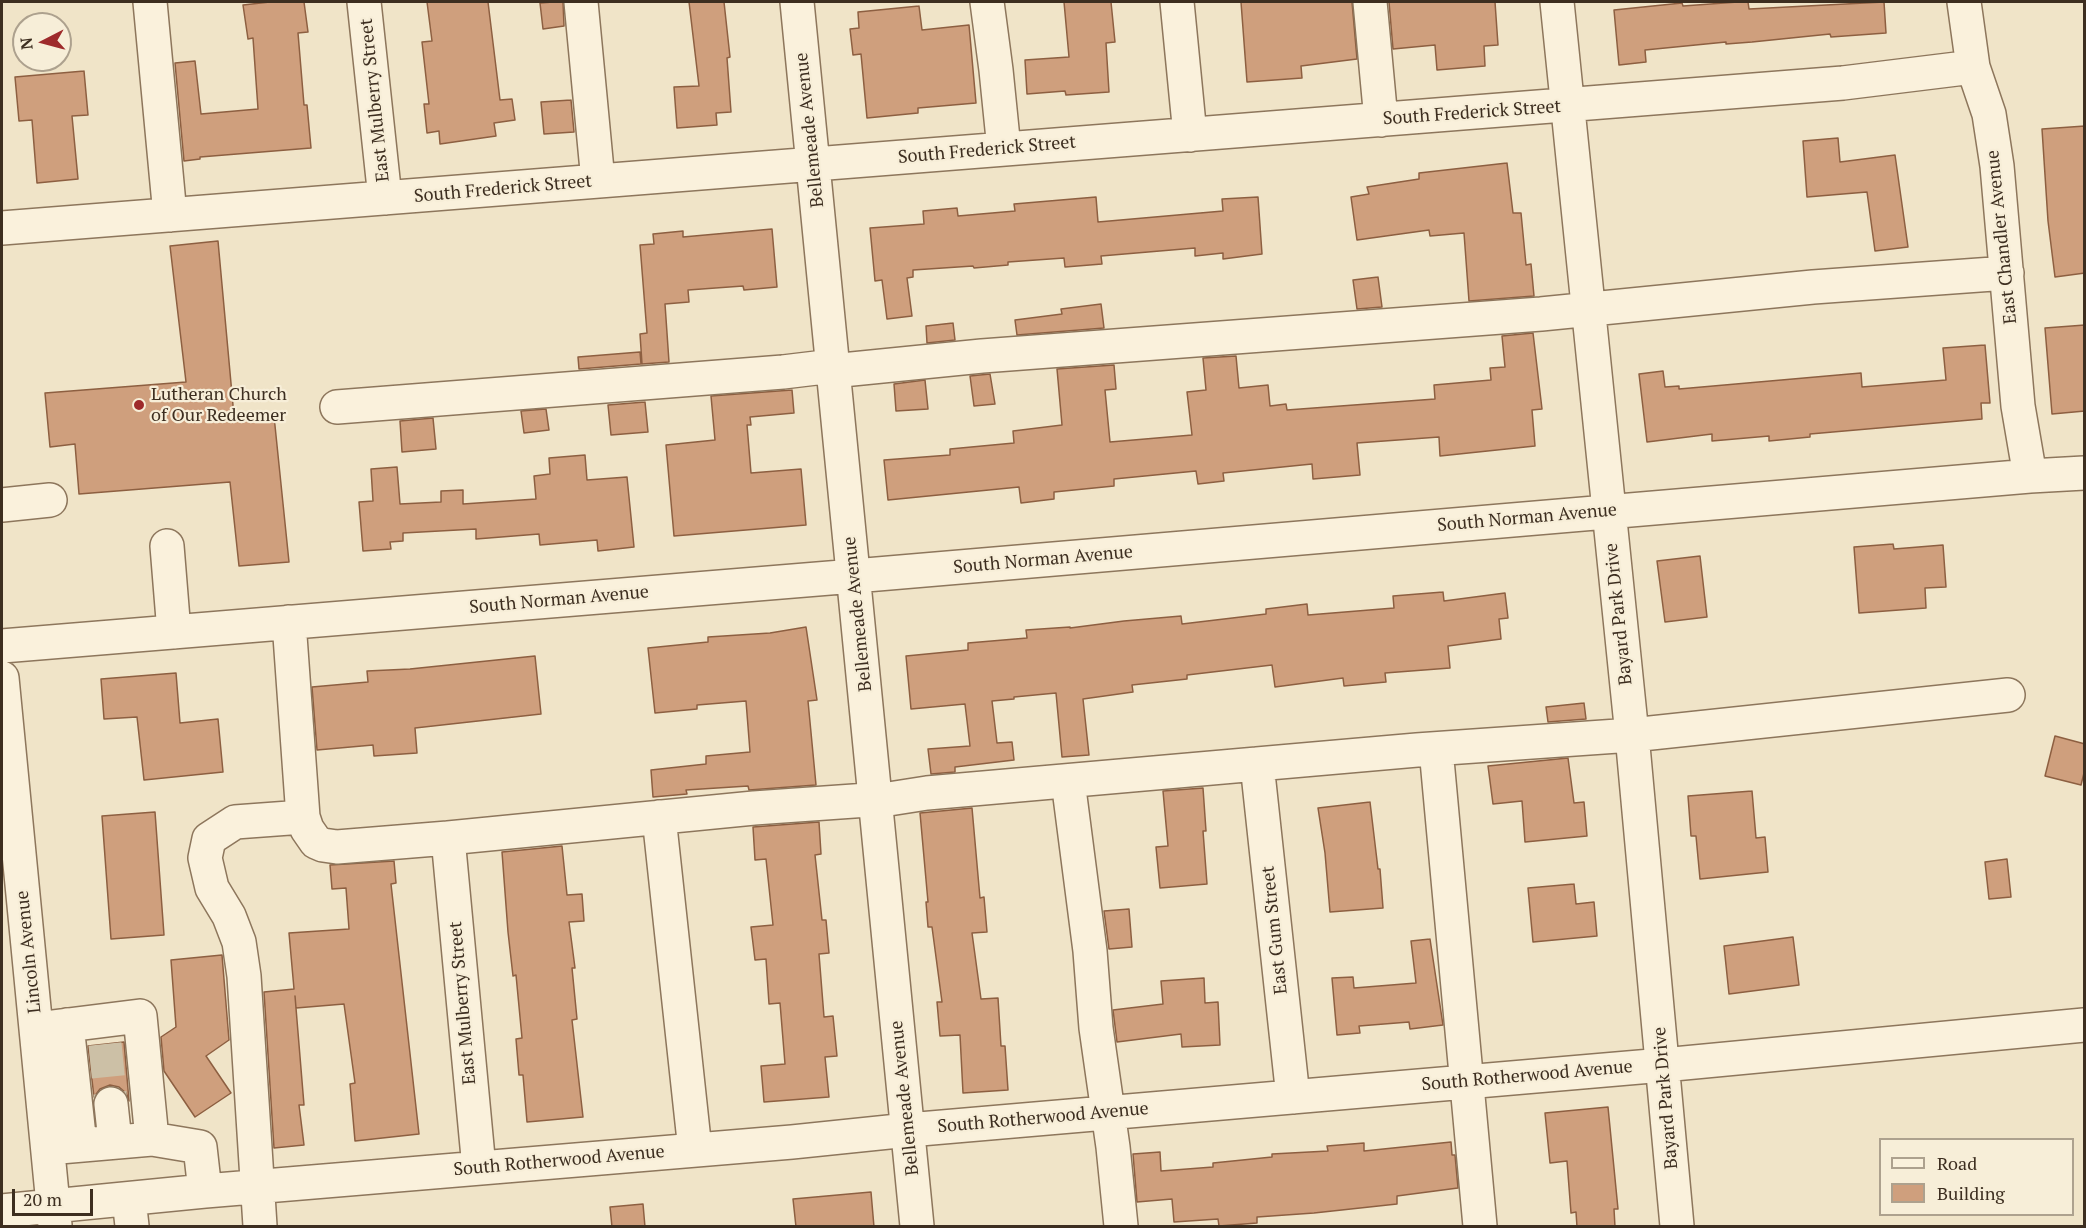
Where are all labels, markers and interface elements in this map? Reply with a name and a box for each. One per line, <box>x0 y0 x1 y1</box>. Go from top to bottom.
north arrow <box>12 12 72 72</box>
street label: East Mulberry Street <box>356 17 394 183</box>
text: N <box>15 36 38 51</box>
street label: Bellemeade Avenue <box>791 51 829 209</box>
street label: South Frederick Street <box>1382 96 1562 130</box>
street label: South Frederick Street <box>897 131 1077 169</box>
street label: East Chandler Avenue <box>1982 149 2022 325</box>
street label: South Frederick Street <box>413 170 593 208</box>
place label: Lutheran Church of Our Redeemer <box>151 384 287 426</box>
marker: Lutheran Church of Our Redeemer <box>132 398 146 412</box>
street label: South Norman Avenue <box>1436 499 1618 537</box>
street label: Bellemeade Avenue <box>839 535 877 693</box>
street label: South Norman Avenue <box>952 541 1134 579</box>
street label: Bayard Park Drive <box>1601 542 1637 686</box>
street label: South Norman Avenue <box>468 581 650 619</box>
street label: East Gum Street <box>1258 865 1292 995</box>
street label: Lincoln Avenue <box>12 889 46 1015</box>
street label: East Mulberry Street <box>445 920 481 1086</box>
street label: Bellemeade Avenue <box>886 1019 924 1177</box>
street label: Bayard Park Drive <box>1649 1026 1683 1170</box>
street label: South Rotherwood Avenue <box>1420 1056 1634 1096</box>
street label: South Rotherwood Avenue <box>936 1098 1150 1138</box>
legend <box>1879 1138 2074 1216</box>
street label: South Rotherwood Avenue <box>452 1141 666 1181</box>
text: Road <box>1937 1151 1977 1175</box>
scale bar <box>15 1177 96 1215</box>
text: Building <box>1937 1181 2005 1205</box>
text: 20 m <box>23 1187 62 1211</box>

